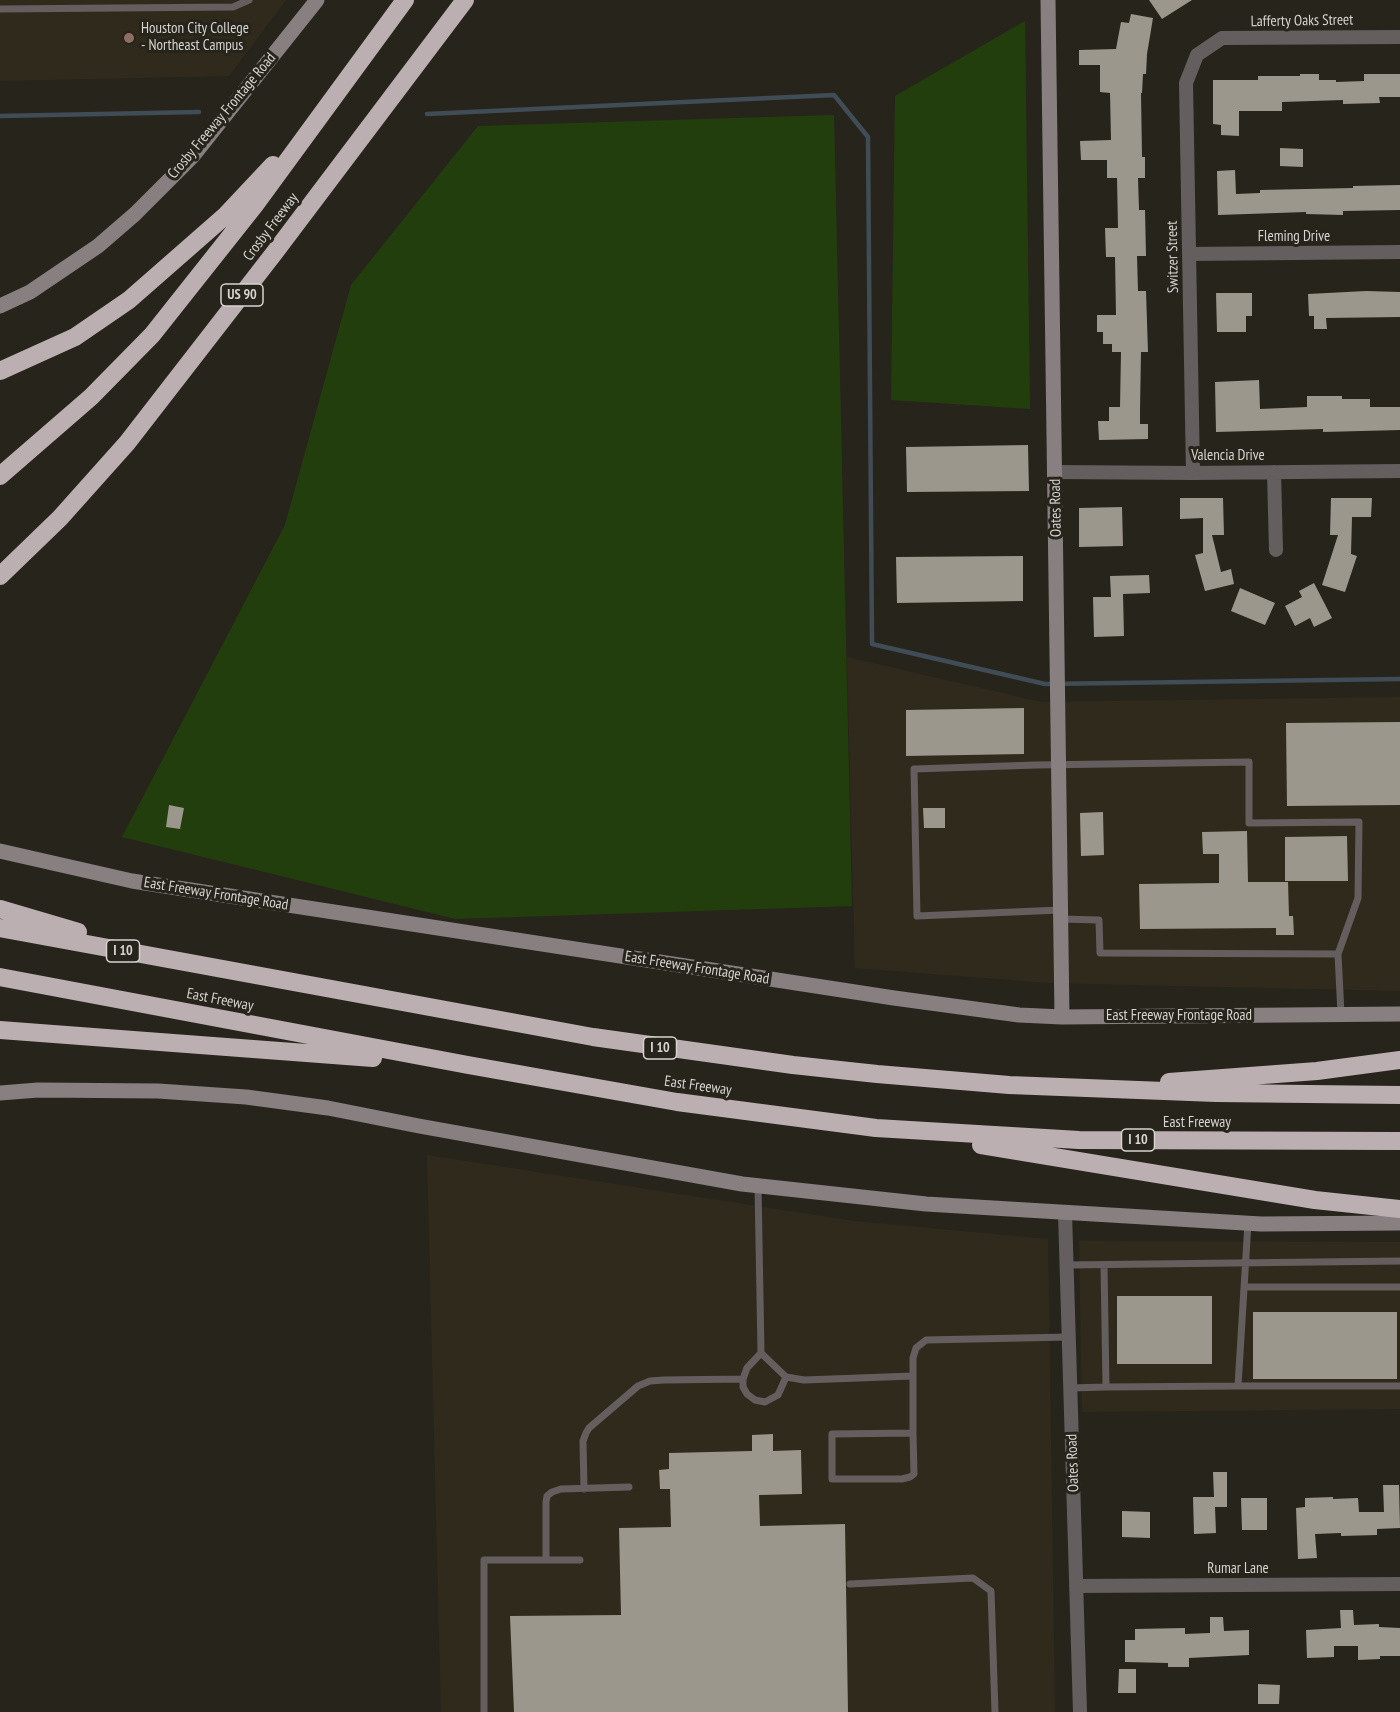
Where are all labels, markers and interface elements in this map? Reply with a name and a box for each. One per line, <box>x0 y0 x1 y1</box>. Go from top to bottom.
street label: Lafferty Oaks Street <box>1251 11 1353 31</box>
place label: Houston City College - Northeast Campus <box>141 20 249 55</box>
marker: Houston City College - Northeast Campus <box>122 31 136 45</box>
street label: Crosby Freeway Frontage Road <box>164 49 280 183</box>
street label: Crosby Freeway <box>240 189 302 265</box>
street label: Switzer Street <box>1163 221 1183 293</box>
street label: Fleming Drive <box>1258 228 1330 246</box>
road number: US 90 <box>221 284 263 306</box>
street label: Valencia Drive <box>1191 447 1265 465</box>
street label: Oates Road <box>1046 479 1066 537</box>
street label: East Freeway Frontage Road <box>143 874 289 914</box>
road number: I 10 <box>106 940 140 962</box>
street label: East Freeway Frontage Road <box>624 948 770 988</box>
street label: East Freeway <box>185 985 255 1015</box>
street label: East Freeway Frontage Road <box>1106 1007 1252 1025</box>
road number: I 10 <box>644 1037 676 1059</box>
street label: East Freeway <box>663 1072 733 1100</box>
street label: East Freeway <box>1163 1114 1231 1132</box>
road number: I 10 <box>1122 1129 1154 1151</box>
street label: Oates Road <box>1063 1434 1083 1492</box>
street label: Rumar Lane <box>1207 1560 1269 1578</box>

